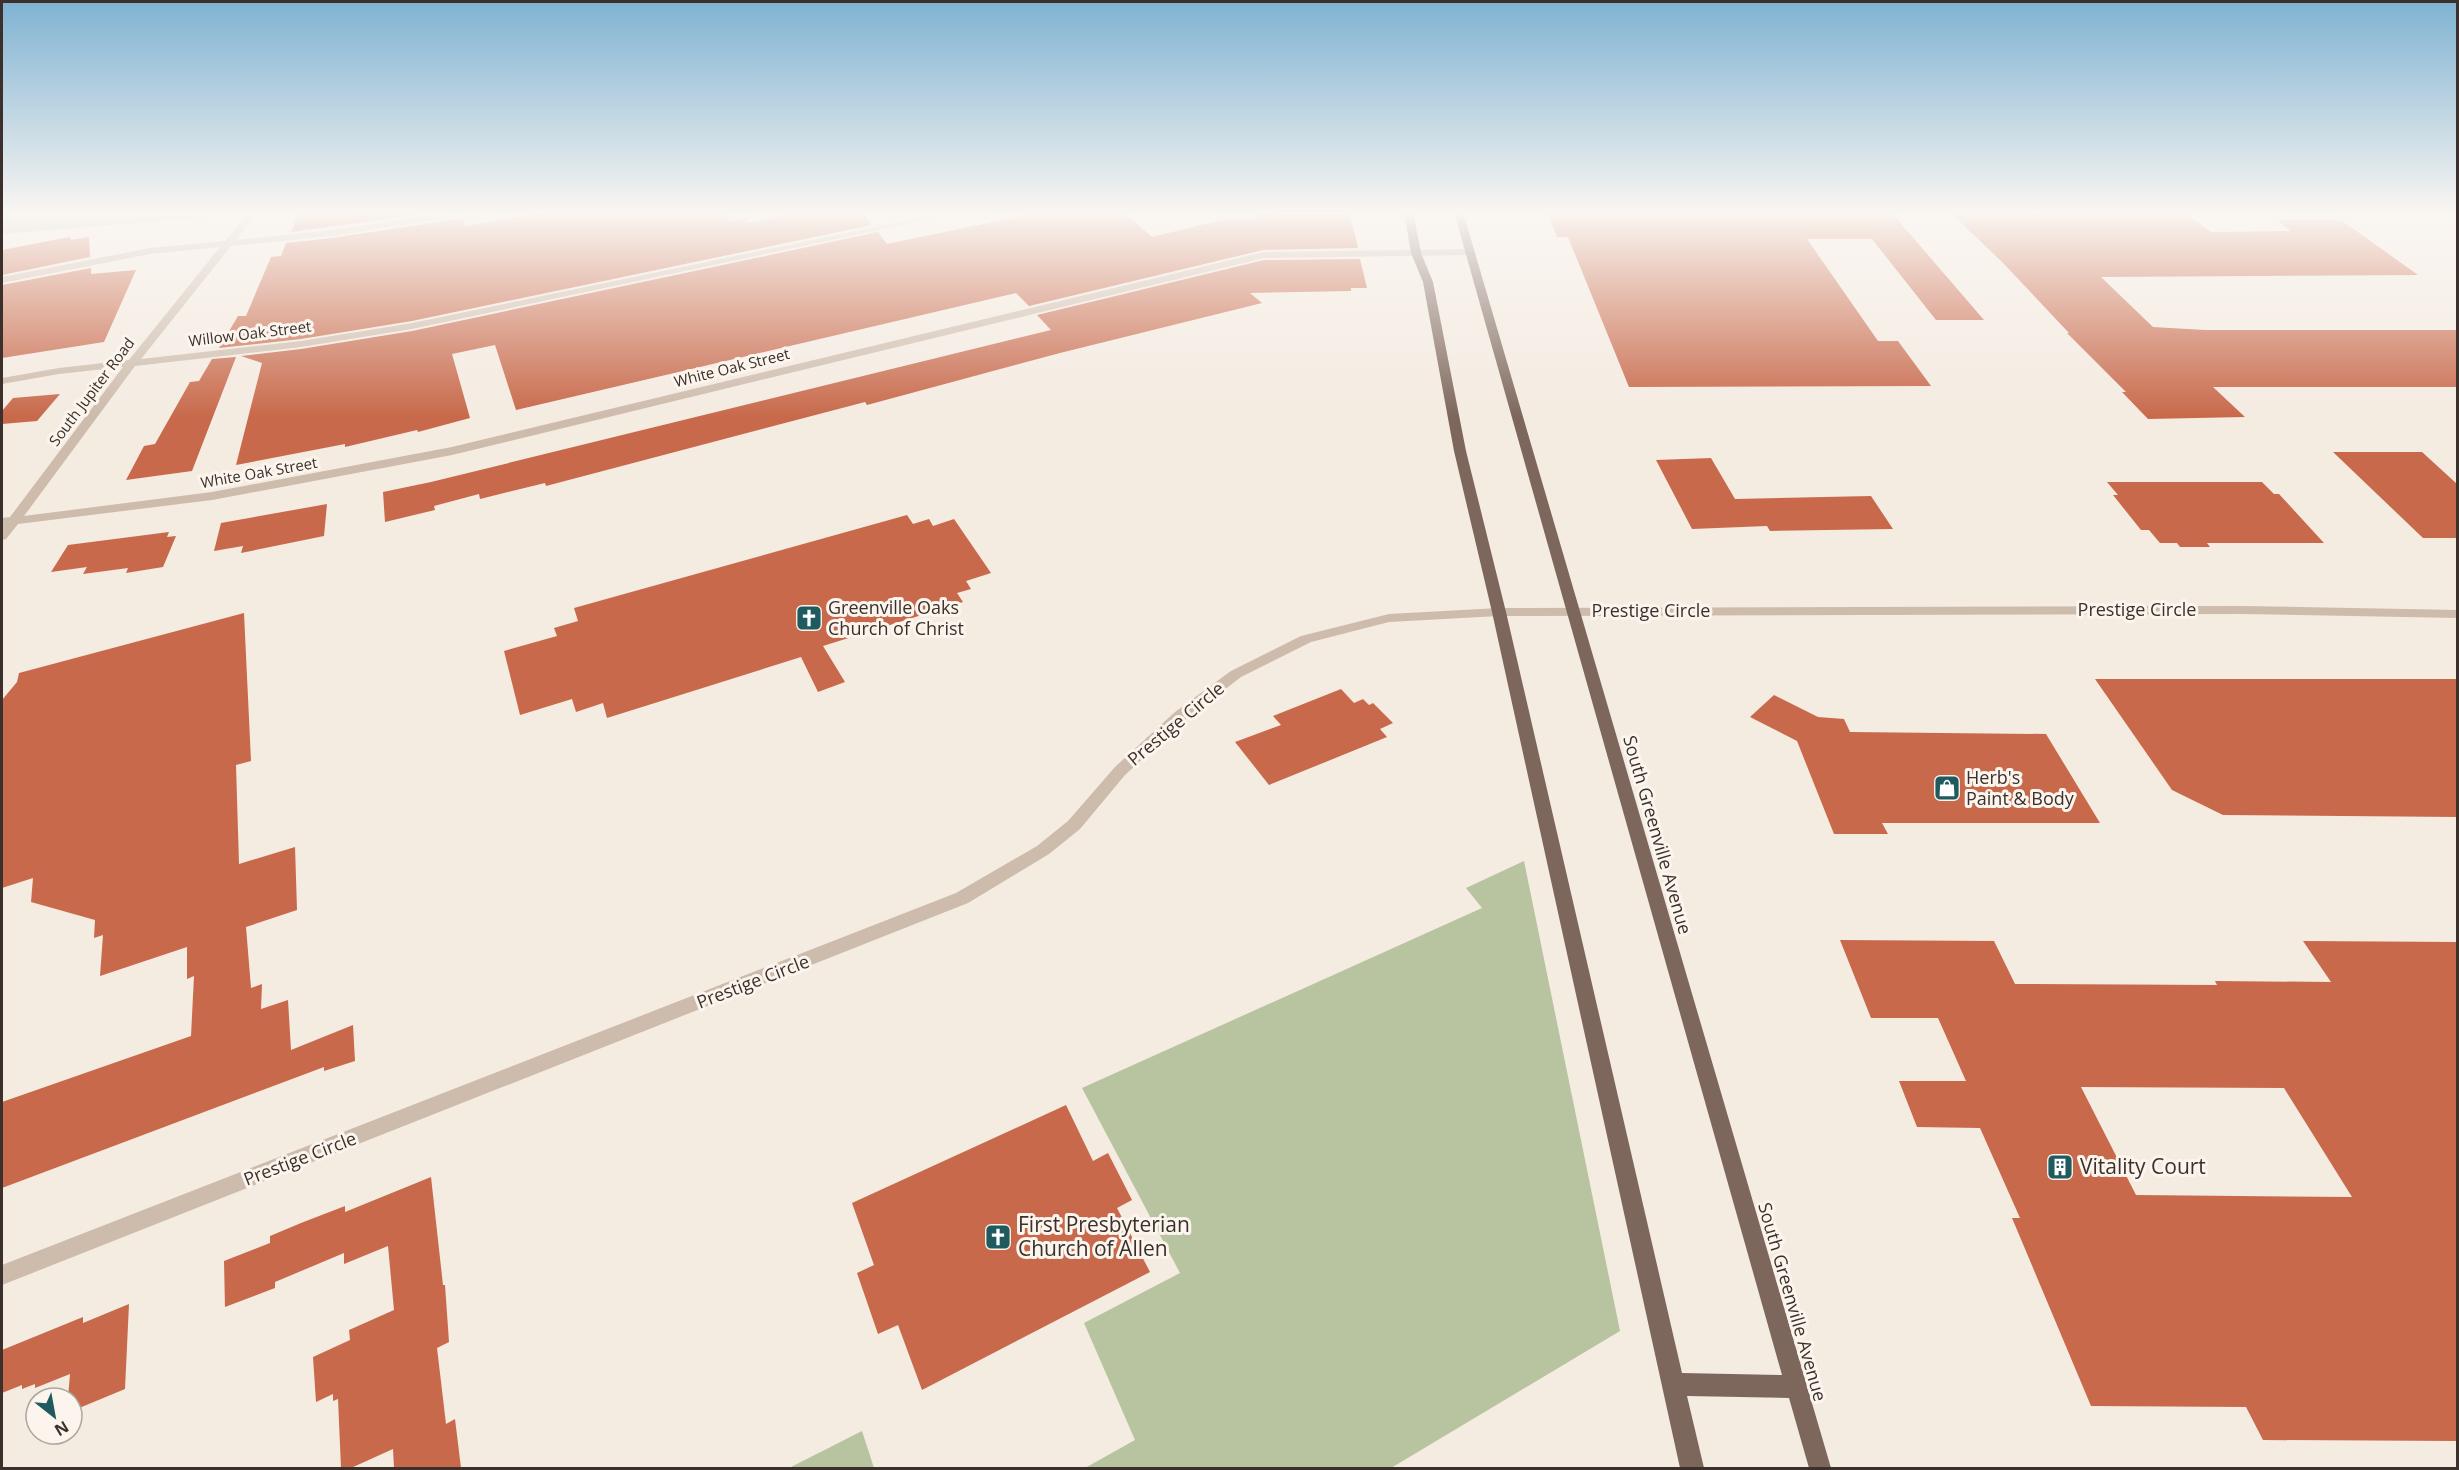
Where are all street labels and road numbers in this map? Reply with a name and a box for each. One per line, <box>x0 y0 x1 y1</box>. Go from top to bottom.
street label: Willow Oak Street <box>187 316 312 350</box>
street label: South Jupiter Road <box>44 333 139 450</box>
street label: White Oak Street <box>672 343 792 391</box>
street label: White Oak Street <box>199 452 319 492</box>
street label: Prestige Circle <box>2078 597 2196 621</box>
street label: Prestige Circle <box>1592 598 1710 622</box>
street label: Prestige Circle <box>1122 676 1229 771</box>
street label: South Greenville Avenue <box>1618 733 1698 937</box>
street label: Prestige Circle <box>693 949 812 1014</box>
street label: Prestige Circle <box>240 1126 359 1191</box>
street label: South Greenville Avenue <box>1753 1200 1833 1404</box>

